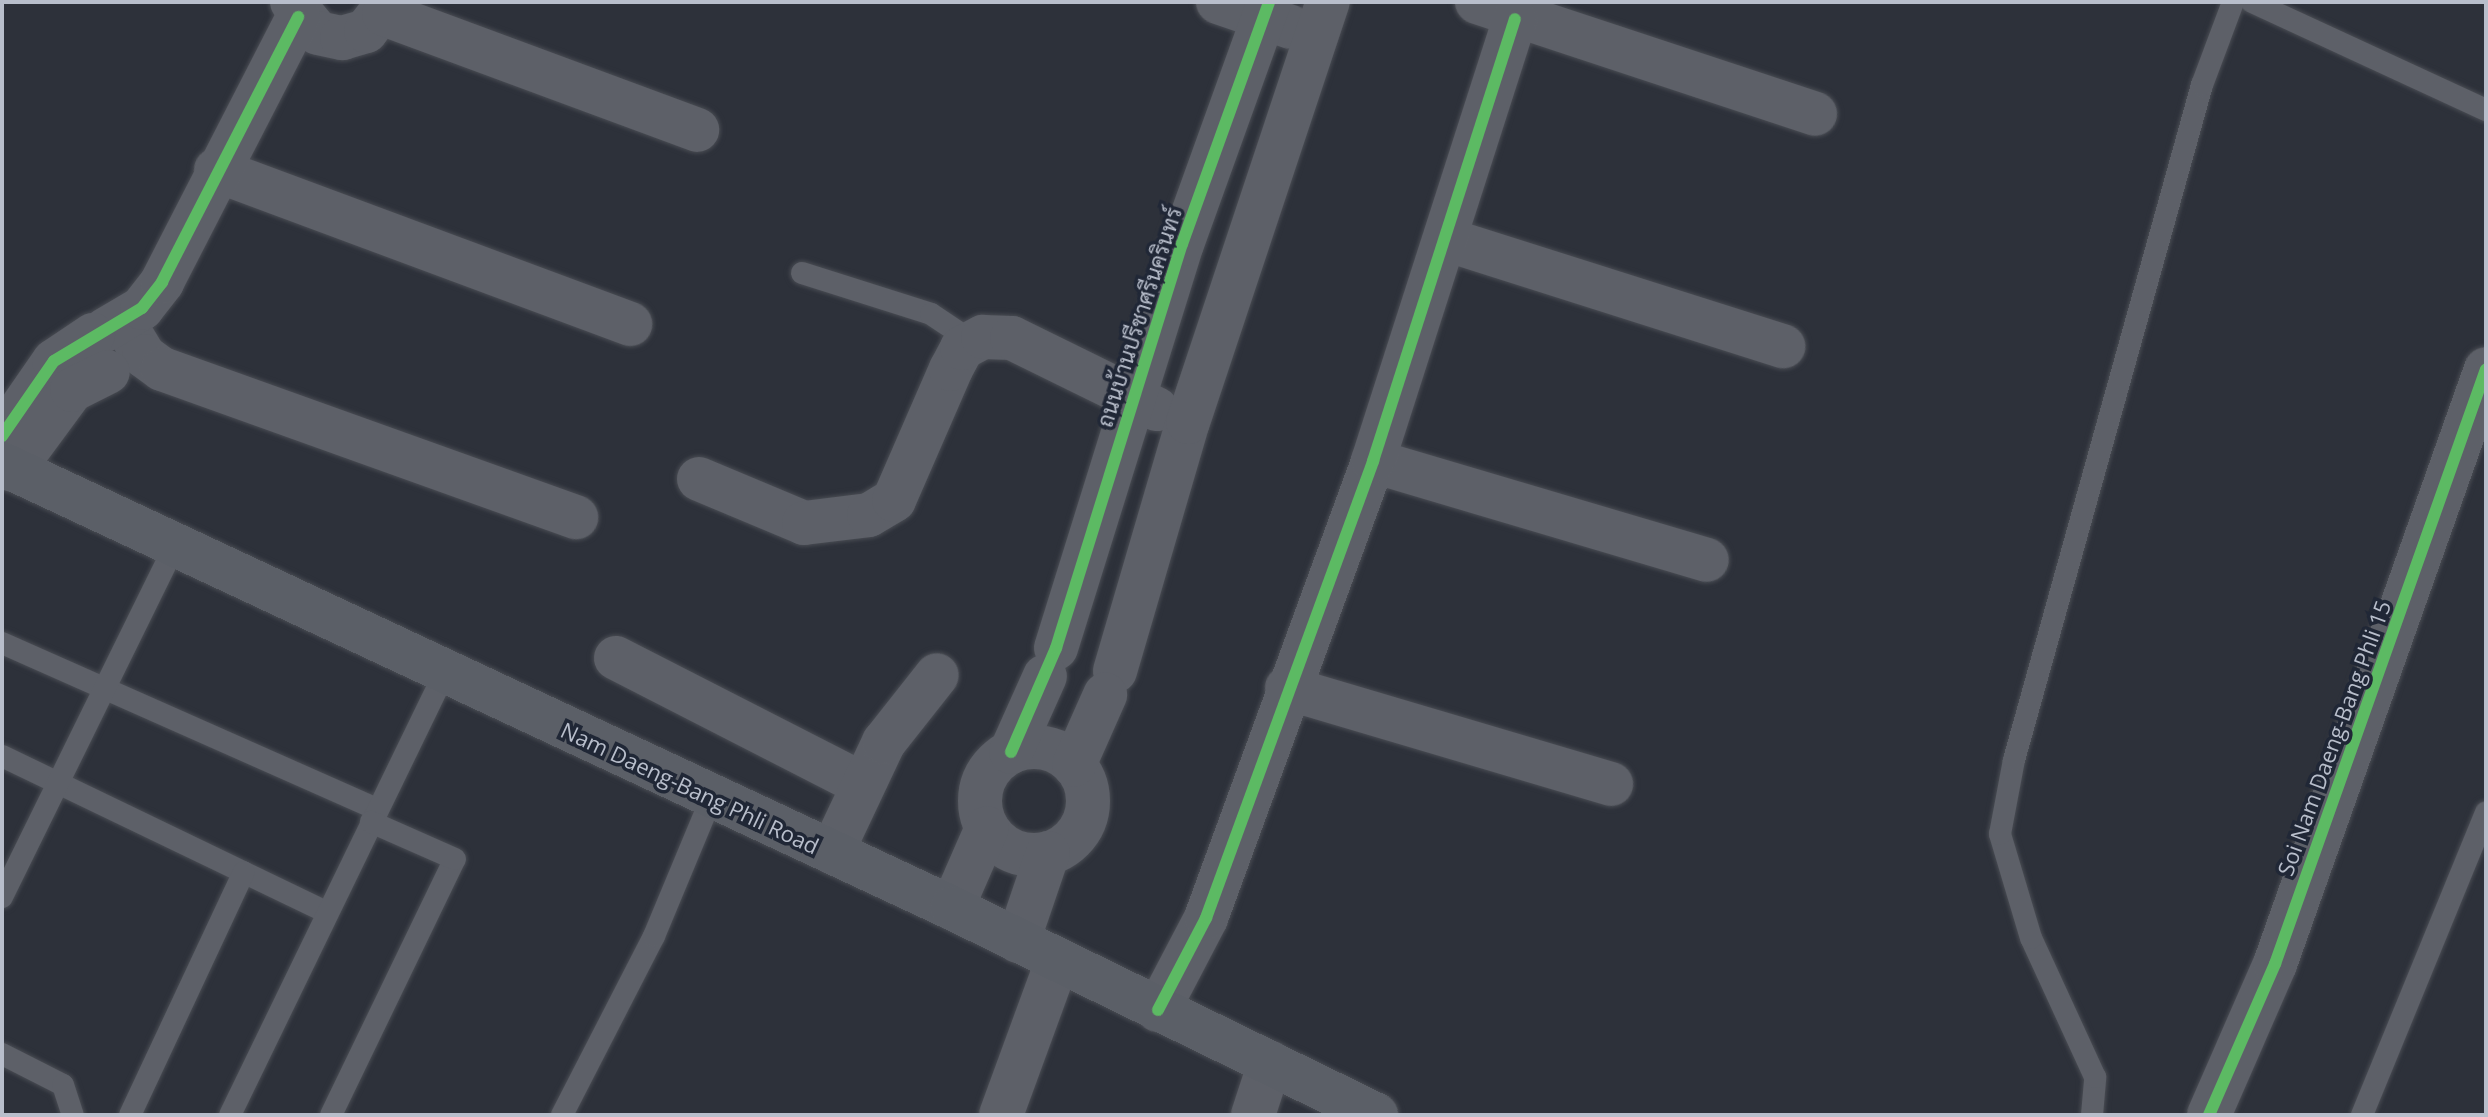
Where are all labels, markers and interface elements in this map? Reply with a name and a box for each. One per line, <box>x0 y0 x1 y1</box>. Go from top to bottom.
street label: ถนนบ้านปรีชาศรีนครินทร์ <box>1091 204 1187 430</box>
street label: Soi Nam Daeng-Bang Phli 15 <box>2272 597 2396 879</box>
street label: Nam Daeng-Bang Phli Road <box>557 717 823 859</box>

